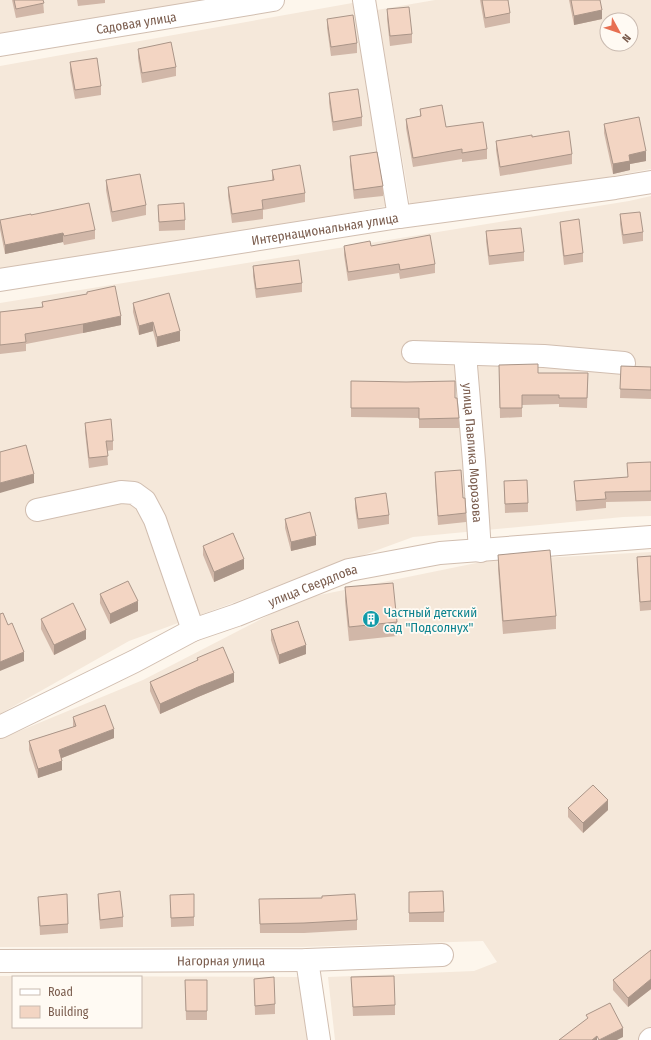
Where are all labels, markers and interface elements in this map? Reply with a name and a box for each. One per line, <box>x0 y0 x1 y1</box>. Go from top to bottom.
street label: Садовая улица <box>95 9 177 37</box>
north arrow <box>599 12 639 52</box>
text: N <box>619 31 633 45</box>
street label: Интернациональная улица <box>250 210 400 248</box>
street label: улица Павлика Морозова <box>460 382 486 523</box>
street label: улица Свердлова <box>266 561 358 609</box>
place label: Частный детский сад "Подсолнух" <box>384 605 477 635</box>
building icon: Частный детский сад "Подсолнух" <box>361 609 381 629</box>
street label: Нагорная улица <box>177 953 265 968</box>
legend <box>12 976 142 1028</box>
text: Road <box>48 985 73 999</box>
text: Building <box>48 1005 89 1019</box>

